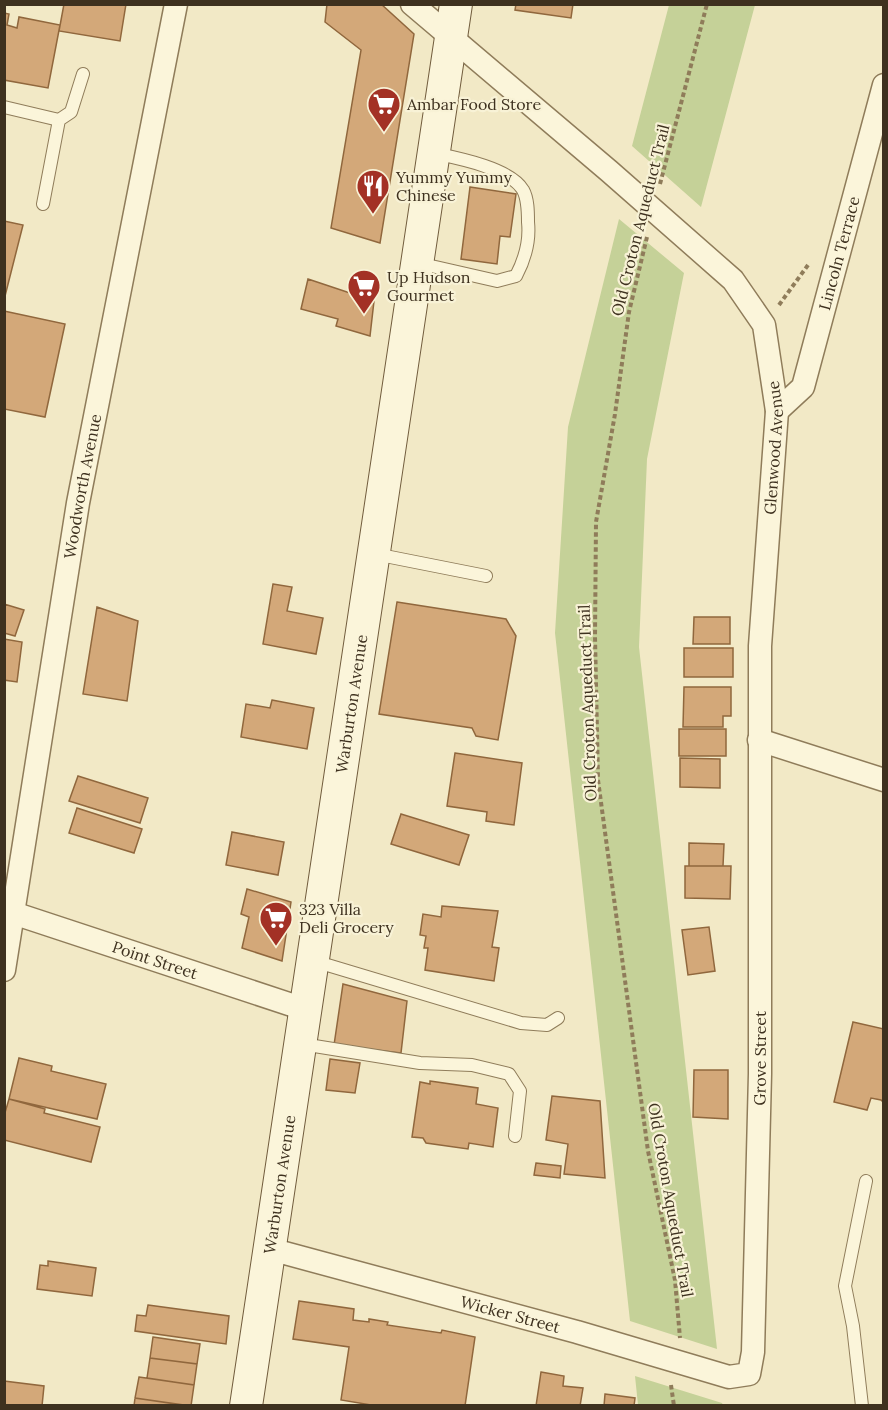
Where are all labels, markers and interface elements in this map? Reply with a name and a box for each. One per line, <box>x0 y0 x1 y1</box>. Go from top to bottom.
supermarket icon: Ambar Food Store <box>366 86 402 133</box>
place label: Ambar Food Store <box>406 94 541 114</box>
street label: Old Croton Aqueduct Trail <box>606 122 674 318</box>
place label: Yummy Yummy Chinese <box>395 167 512 205</box>
restaurant icon: Yummy Yummy Chinese <box>355 168 391 215</box>
street label: Lincoln Terrace <box>814 194 864 312</box>
place label: Up Hudson Gourmet <box>387 267 471 305</box>
supermarket icon: Up Hudson Gourmet <box>346 268 382 315</box>
street label: Glenwood Avenue <box>760 379 787 515</box>
street label: Woodworth Avenue <box>59 412 105 560</box>
street label: Old Croton Aqueduct Trail <box>574 604 600 802</box>
street label: Warburton Avenue <box>331 633 371 775</box>
place label: 323 Villa Deli Grocery <box>299 899 394 937</box>
supermarket icon: 323 Villa Deli Grocery <box>258 900 294 947</box>
street label: Point Street <box>110 936 201 983</box>
street label: Grove Street <box>749 1010 770 1106</box>
street label: Old Croton Aqueduct Trail <box>644 1101 698 1299</box>
street label: Warburton Avenue <box>259 1113 300 1255</box>
street label: Wicker Street <box>458 1291 563 1337</box>

